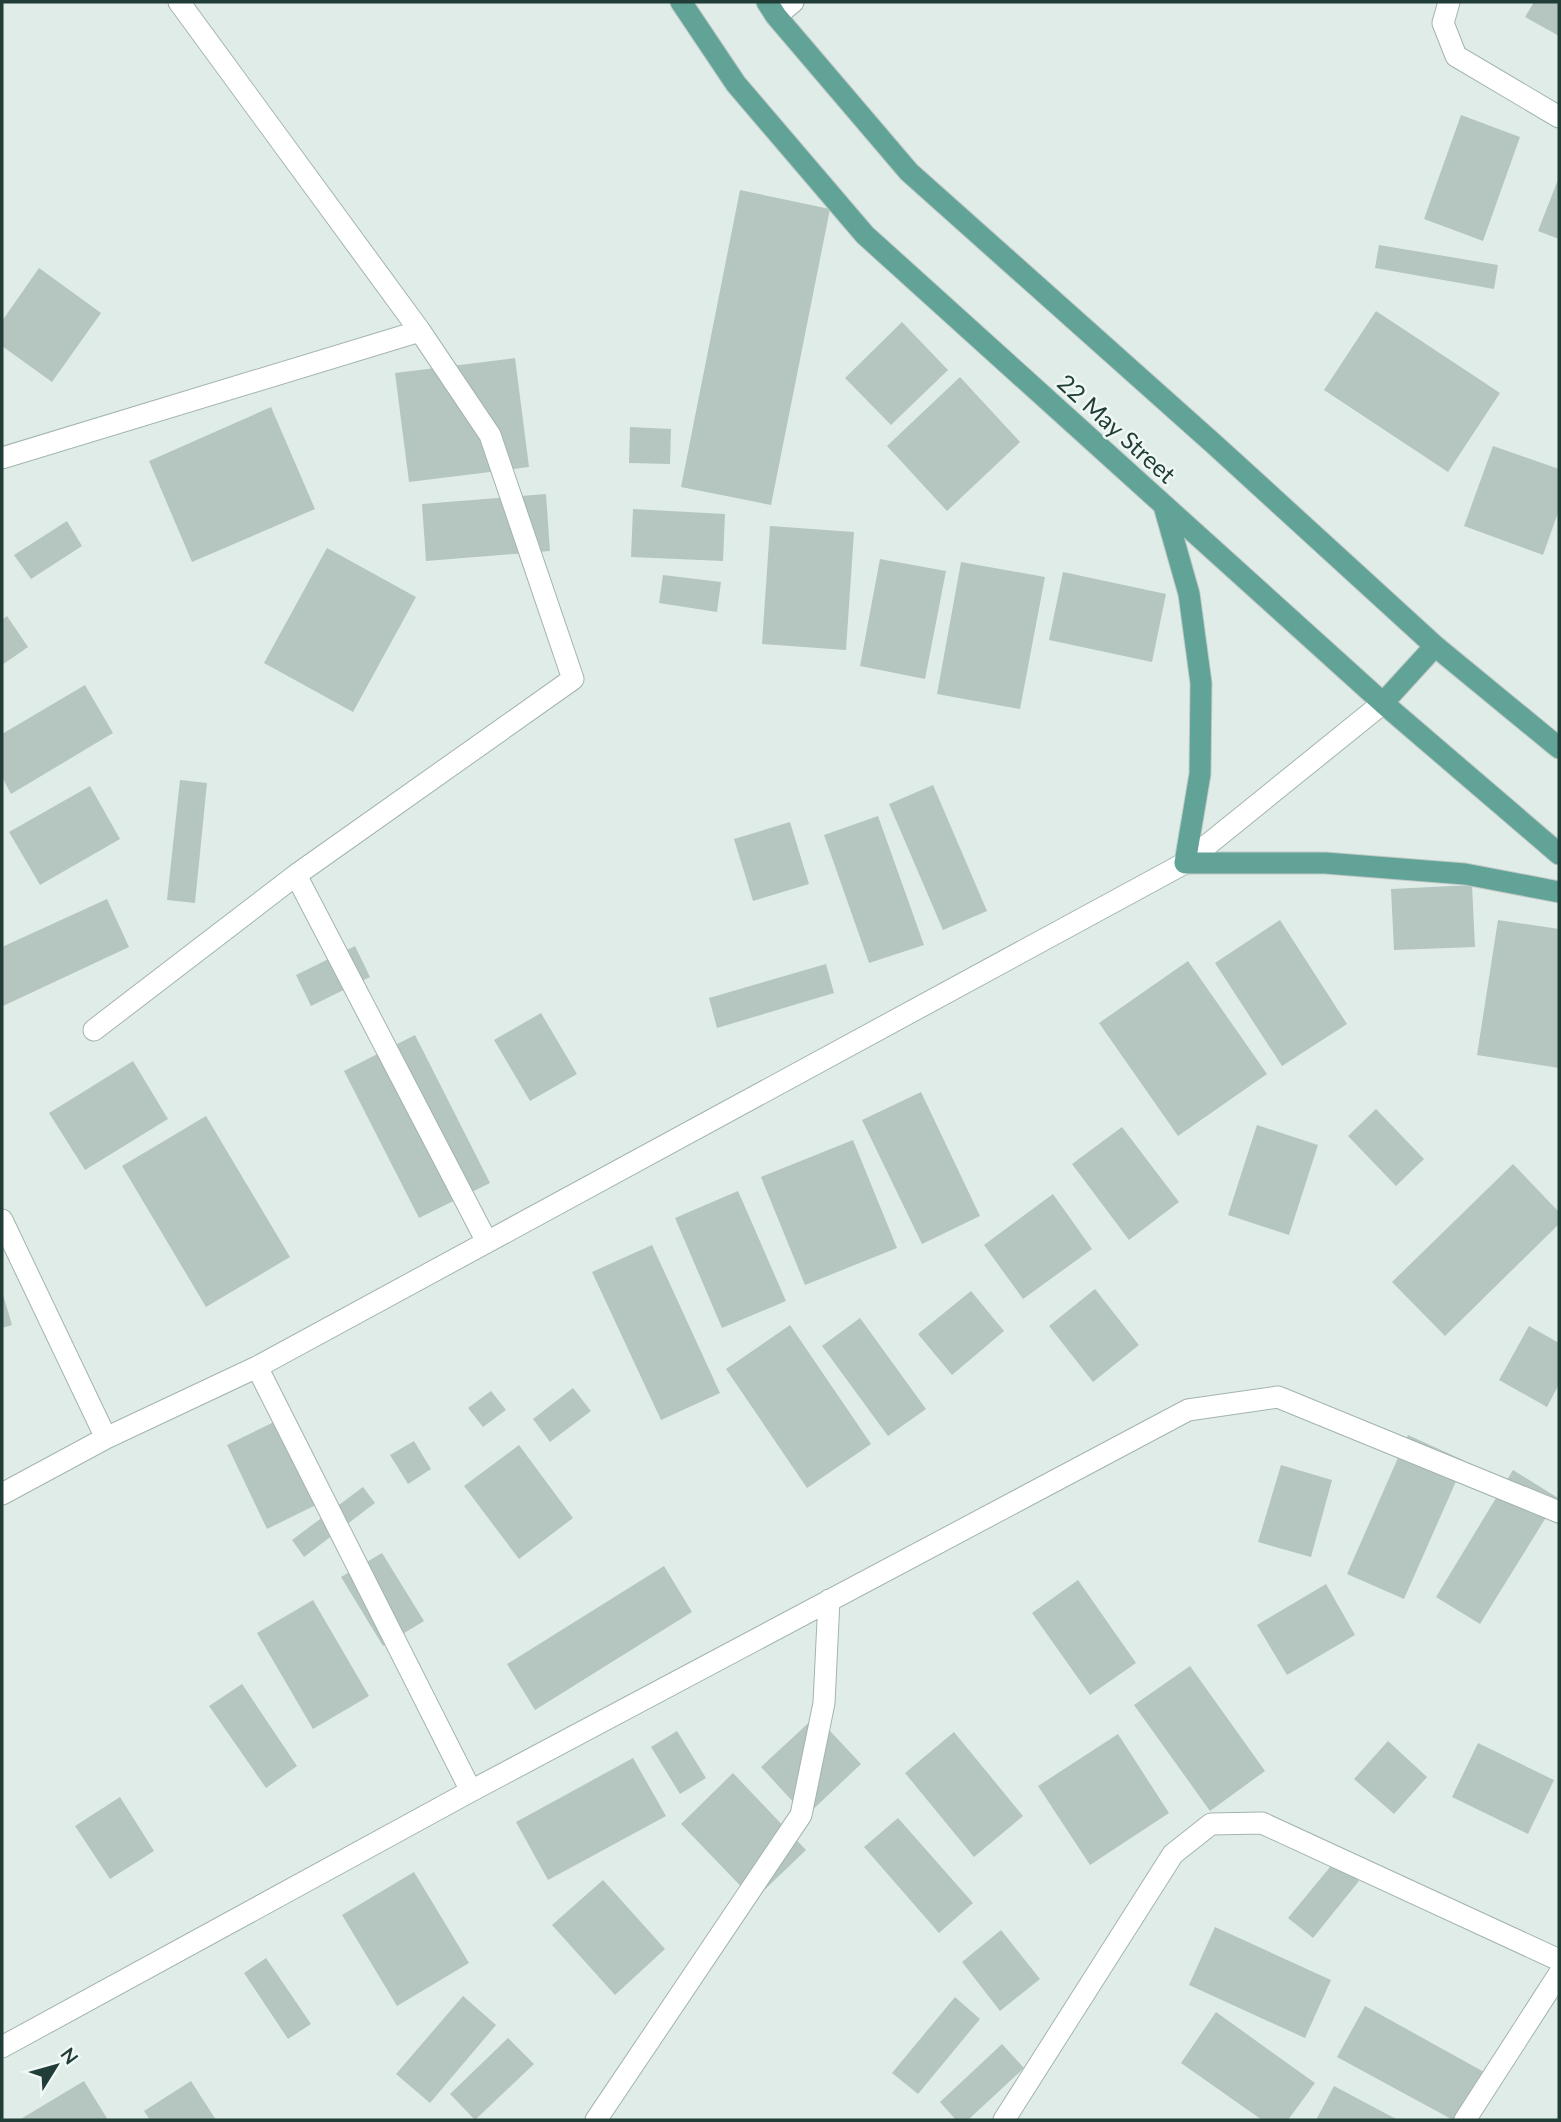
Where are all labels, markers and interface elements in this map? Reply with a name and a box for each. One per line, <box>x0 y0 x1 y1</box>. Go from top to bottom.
street label: 22 May Street <box>1052 367 1182 489</box>
north arrow <box>21 2031 91 2101</box>
text: N <box>56 2043 84 2068</box>

